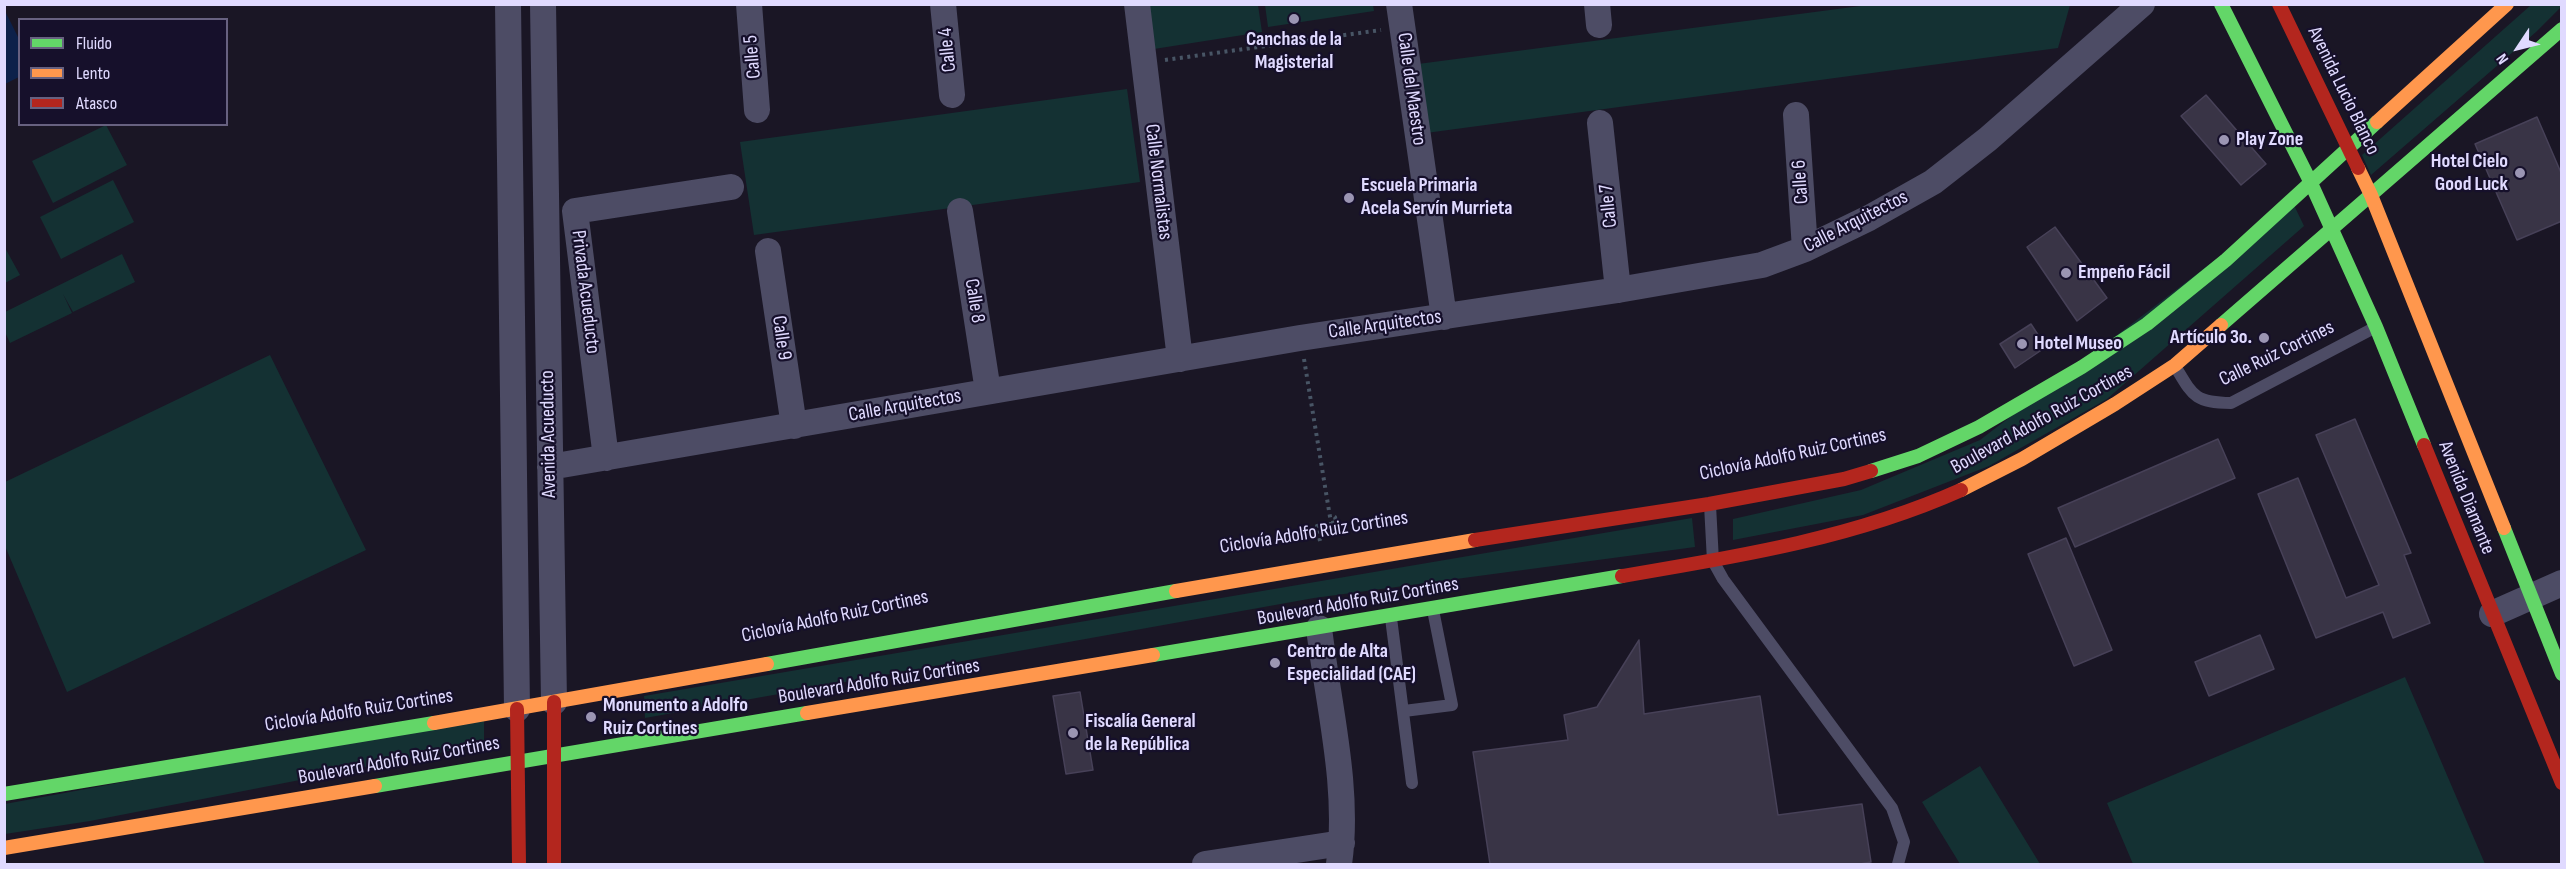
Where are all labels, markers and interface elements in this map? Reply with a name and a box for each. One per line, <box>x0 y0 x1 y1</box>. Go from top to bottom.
marker: Canchas de la Magisterial <box>1287 12 1301 26</box>
legend <box>18 18 228 126</box>
north arrow <box>2488 18 2548 78</box>
street label: Avenida Lucio Blanco <box>2302 23 2384 159</box>
street label: Calle 4 <box>934 27 962 73</box>
place label: Canchas de la Magisterial <box>1246 28 1342 75</box>
street label: Calle del Maestro <box>1391 31 1431 147</box>
text: Fluido <box>76 33 112 54</box>
street label: Calle 5 <box>739 34 767 80</box>
text: N <box>2493 50 2513 68</box>
text: Lento <box>76 63 110 84</box>
text: Atasco <box>76 93 117 114</box>
street label: Calle Normalistas <box>1139 123 1177 241</box>
place label: Play Zone <box>2236 128 2303 152</box>
marker: Play Zone <box>2217 133 2231 147</box>
place label: Hotel Cielo Good Luck <box>2431 150 2508 197</box>
street label: Calle 6 <box>1787 159 1815 205</box>
marker: Hotel Cielo Good Luck <box>2513 166 2527 180</box>
place label: Escuela Primaria Acela Servín Murrieta <box>1361 174 1512 221</box>
street label: Calle 7 <box>1595 183 1623 229</box>
street label: Calle Arquitectos <box>1800 185 1912 259</box>
marker: Escuela Primaria Acela Servín Murrieta <box>1342 191 1356 205</box>
street label: Privada Acueducto <box>566 229 604 355</box>
place label: Empeño Fácil <box>2078 261 2170 285</box>
marker: Empeño Fácil <box>2059 266 2073 280</box>
street label: Calle 8 <box>959 277 989 325</box>
street label: Calle Arquitectos <box>1327 305 1443 345</box>
street label: Calle 9 <box>766 314 796 362</box>
street label: Calle Ruiz Cortines <box>2216 316 2338 392</box>
place label: Artículo 3o. <box>2170 326 2252 350</box>
marker: Artículo 3o. <box>2257 331 2271 345</box>
place label: Hotel Museo <box>2034 332 2122 356</box>
marker: Hotel Museo <box>2015 337 2029 351</box>
street label: Boulevard Adolfo Ruiz Cortines <box>1947 360 2137 480</box>
street label: Avenida Acueducto <box>536 370 562 498</box>
street label: Calle Arquitectos <box>847 384 963 428</box>
street label: Ciclovía Adolfo Ruiz Cortines <box>1698 423 1888 487</box>
street label: Avenida Diamante <box>2432 438 2500 558</box>
street label: Ciclovía Adolfo Ruiz Cortines <box>1218 506 1410 560</box>
street label: Boulevard Adolfo Ruiz Cortines <box>1256 572 1460 632</box>
street label: Ciclovía Adolfo Ruiz Cortines <box>740 585 930 649</box>
place label: Centro de Alta Especialidad (CAE) <box>1287 640 1416 687</box>
street label: Boulevard Adolfo Ruiz Cortines <box>776 654 982 710</box>
marker: Centro de Alta Especialidad (CAE) <box>1268 656 1282 670</box>
street label: Ciclovía Adolfo Ruiz Cortines <box>263 684 455 738</box>
place label: Monumento a Adolfo Ruiz Cortines <box>603 694 748 741</box>
marker: Monumento a Adolfo Ruiz Cortines <box>584 710 598 724</box>
place label: Fiscalía General de la República <box>1085 710 1196 757</box>
marker: Fiscalía General de la República <box>1066 726 1080 740</box>
street label: Boulevard Adolfo Ruiz Cortines <box>297 731 501 791</box>

